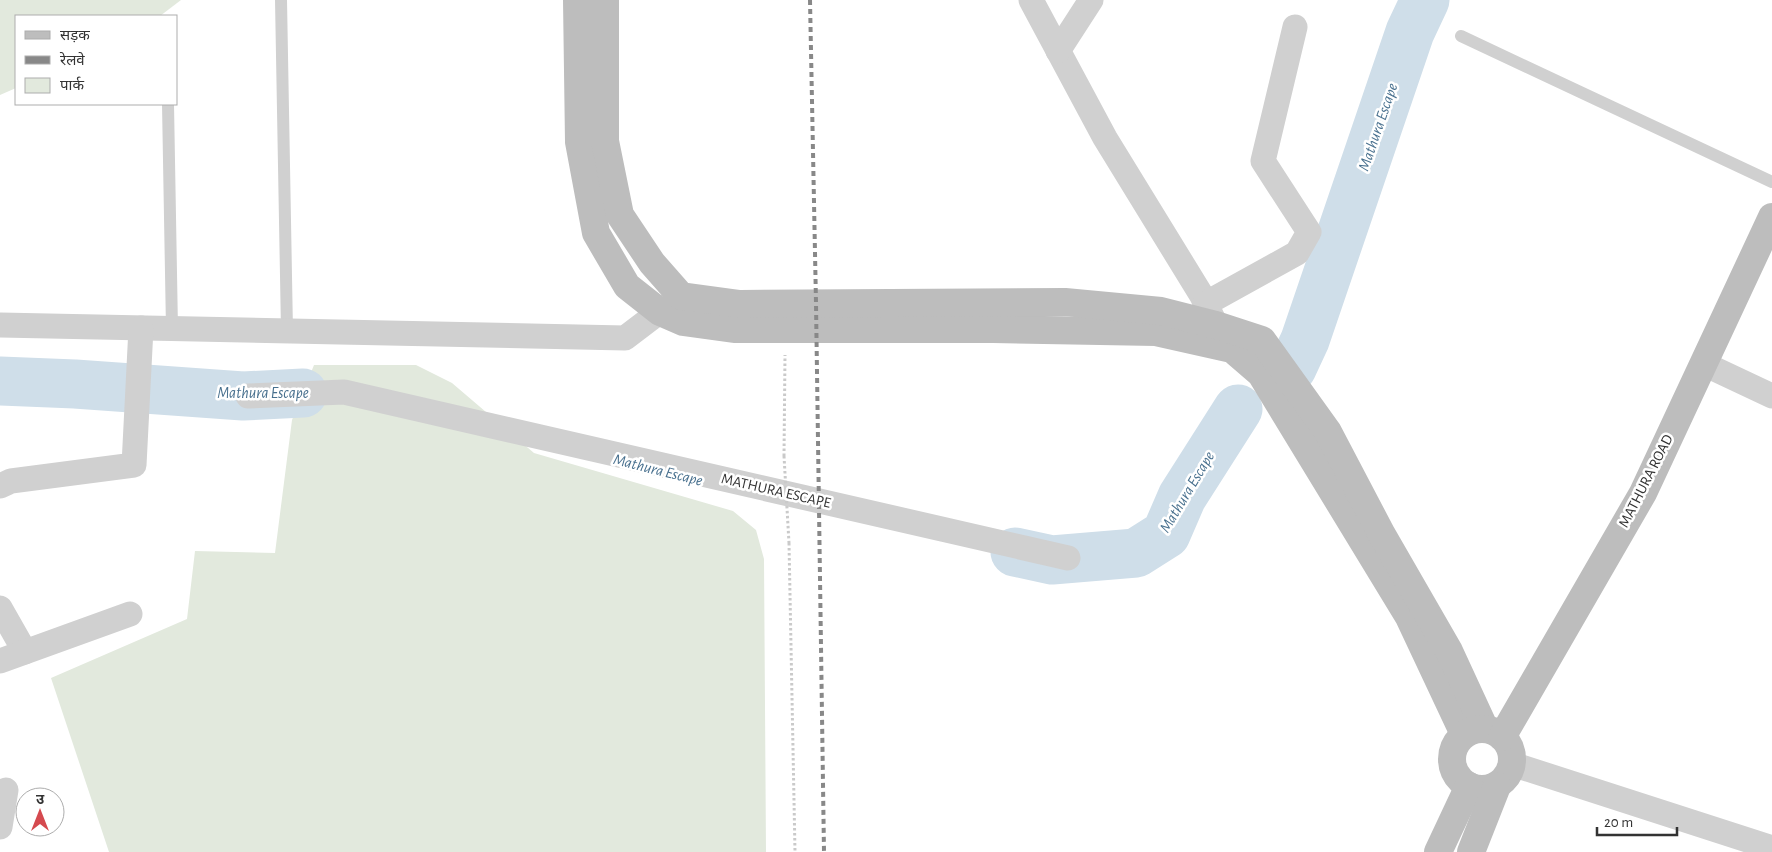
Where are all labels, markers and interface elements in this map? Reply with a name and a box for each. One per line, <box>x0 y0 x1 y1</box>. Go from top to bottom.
legend <box>15 15 178 105</box>
text: सड़क <box>60 28 90 43</box>
text: रेलवे <box>59 51 85 68</box>
text: पार्क <box>60 76 84 93</box>
water label: Mathura Escape <box>1356 81 1401 173</box>
water label: Mathura Escape <box>217 385 309 402</box>
street label: MATHURA ROAD <box>1616 432 1676 530</box>
water label: Mathura Escape <box>1157 449 1218 536</box>
water label: Mathura Escape <box>611 451 704 490</box>
street label: MATHURA ESCAPE <box>720 471 832 511</box>
north arrow <box>15 787 65 837</box>
text: उ <box>36 793 45 807</box>
scale bar <box>1597 804 1677 836</box>
text: 20 m <box>1604 815 1633 830</box>

